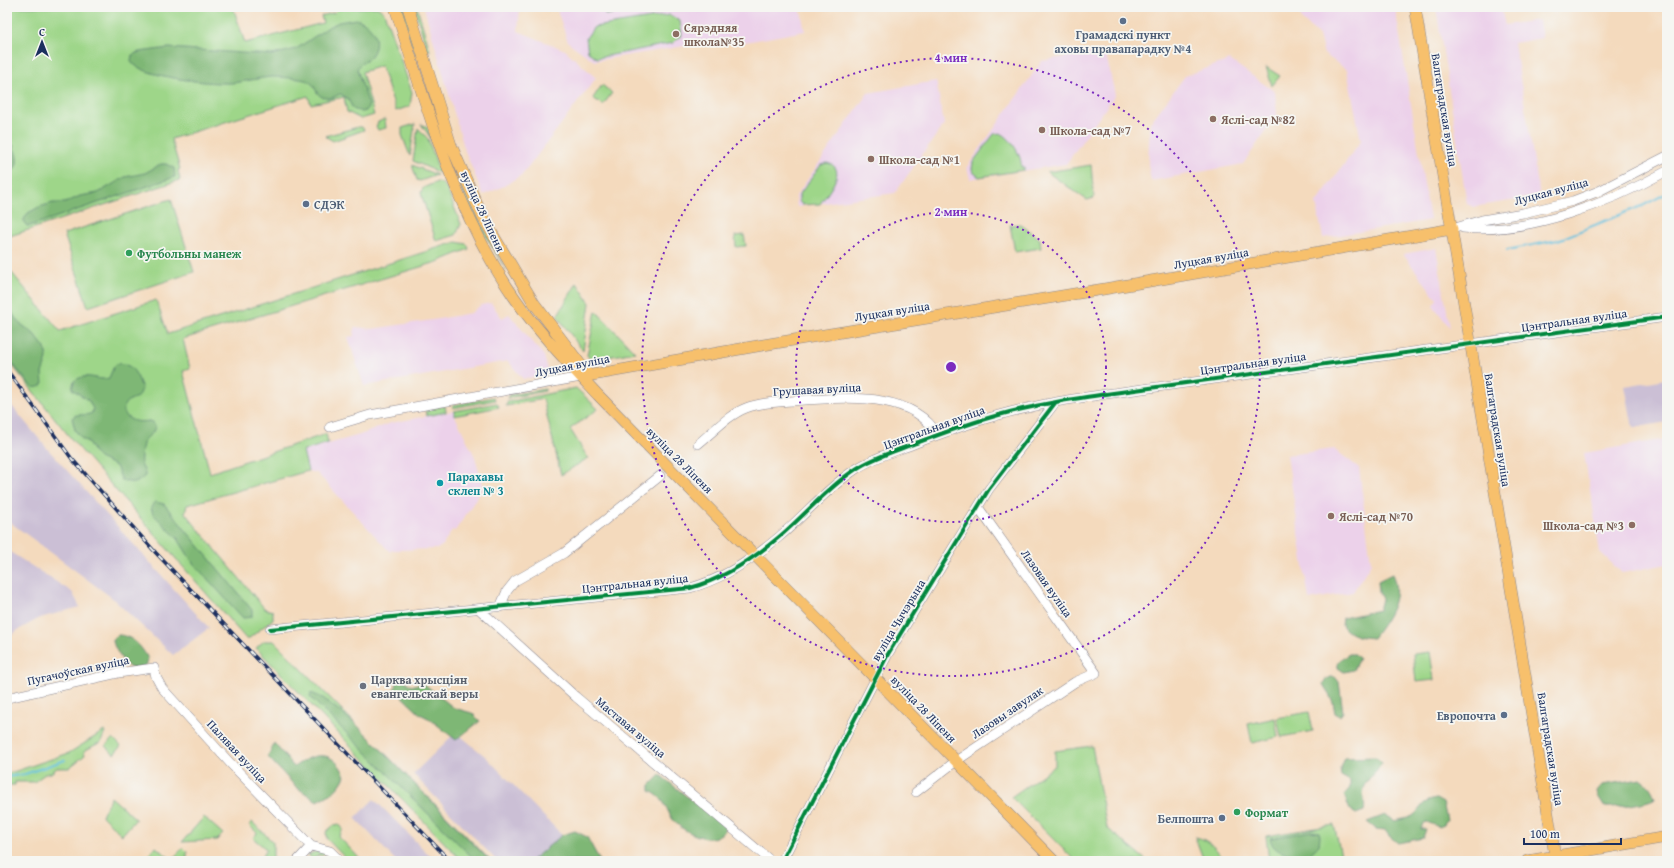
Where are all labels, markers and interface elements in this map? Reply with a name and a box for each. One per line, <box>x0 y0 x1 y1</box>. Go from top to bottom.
marker: Грамадскі пункт аховы правапарадку №4 <box>1118 16 1128 26</box>
place label: Сярэдняя школа№35 <box>684 19 744 50</box>
north arrow <box>22 22 62 62</box>
text: С <box>39 24 45 40</box>
place label: Грамадскі пункт аховы правапарадку №4 <box>1054 26 1192 57</box>
marker: Сярэдняя школа№35 <box>671 29 681 39</box>
text: 4 мин <box>935 49 968 66</box>
street label: Валгаградская вуліца <box>1428 52 1462 168</box>
place label: Яслі-сад №82 <box>1220 111 1295 128</box>
marker: Яслі-сад №82 <box>1208 114 1218 124</box>
place label: Школа-сад №7 <box>1050 122 1131 139</box>
marker: Школа-сад №7 <box>1037 125 1047 135</box>
place label: Школа-сад №1 <box>879 151 960 168</box>
marker: Школа-сад №1 <box>866 154 876 164</box>
street label: вуліца 28 Ліпеня <box>457 168 509 254</box>
street label: Луцкая вуліца <box>1512 173 1590 209</box>
place label: СДЭК <box>314 196 345 213</box>
marker: СДЭК <box>301 199 311 209</box>
text: 2 мин <box>935 203 968 220</box>
street label: Луцкая вуліца <box>1172 243 1250 273</box>
place label: Футбольны манеж <box>137 245 242 262</box>
marker: Футбольны манеж <box>124 248 134 258</box>
street label: Луцкая вуліца <box>853 297 931 325</box>
street label: Цэнтральная вуліца <box>1520 304 1628 336</box>
street label: Цэнтральная вуліца <box>1199 347 1307 379</box>
street label: Луцкая вуліца <box>533 349 611 381</box>
centre of rings <box>944 360 958 374</box>
street label: Валгаградская вуліца <box>1481 372 1515 488</box>
street label: Грушавая вуліца <box>773 378 862 400</box>
street label: Цэнтральная вуліца <box>881 401 987 453</box>
street label: вуліца 28 Ліпеня <box>643 423 717 497</box>
place label: Парахавы склеп № 3 <box>448 468 504 499</box>
marker: Парахавы склеп № 3 <box>435 478 445 488</box>
place label: Яслі-сад №70 <box>1338 508 1413 525</box>
marker: Яслі-сад №70 <box>1326 511 1336 521</box>
place label: Школа-сад №3 <box>1543 517 1624 534</box>
marker: Школа-сад №3 <box>1627 520 1637 530</box>
street label: Лазовая вуліца <box>1017 546 1077 621</box>
street label: Цэнтральная вуліца <box>581 569 689 597</box>
street label: вуліца Чычэрына <box>867 576 929 664</box>
street label: Пугачоўская вуліца <box>25 651 131 689</box>
place label: Царква хрысціян евангельскай веры <box>371 671 479 702</box>
street label: вуліца 28 Ліпеня <box>887 672 961 746</box>
marker: Царква хрысціян евангельскай веры <box>358 681 368 691</box>
street label: Лазовы завулак <box>968 681 1047 742</box>
street label: Валгаградская вуліца <box>1534 691 1568 807</box>
street label: Маставая вуліца <box>592 693 670 762</box>
place label: Европочта <box>1437 707 1497 724</box>
marker: Европочта <box>1499 710 1509 720</box>
street label: Палявая вуліца <box>203 716 271 787</box>
place label: Формат <box>1245 804 1289 821</box>
marker: Формат <box>1232 807 1242 817</box>
place label: Белпошта <box>1158 810 1215 827</box>
marker: Белпошта <box>1217 813 1227 823</box>
scale bar <box>1524 820 1621 846</box>
text: 100 m <box>1530 825 1560 842</box>

